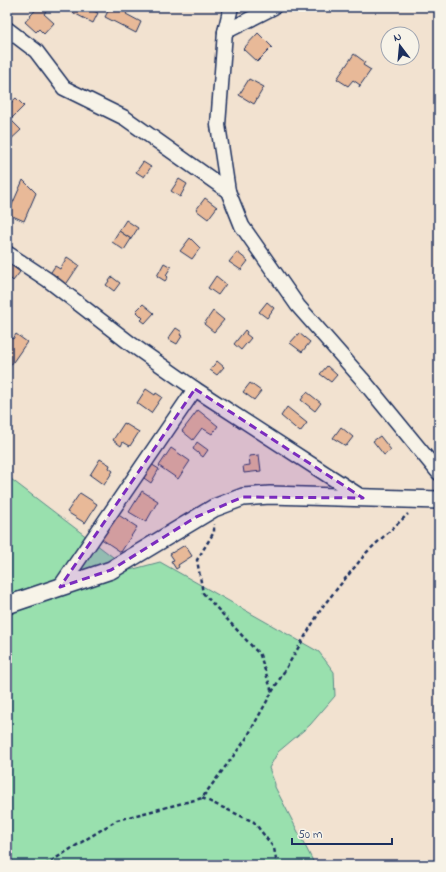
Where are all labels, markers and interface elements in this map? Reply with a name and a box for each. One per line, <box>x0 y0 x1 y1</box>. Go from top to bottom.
north arrow <box>380 26 420 66</box>
text: N <box>392 29 403 46</box>
scale bar <box>292 820 392 846</box>
text: 50 m <box>298 826 322 844</box>

